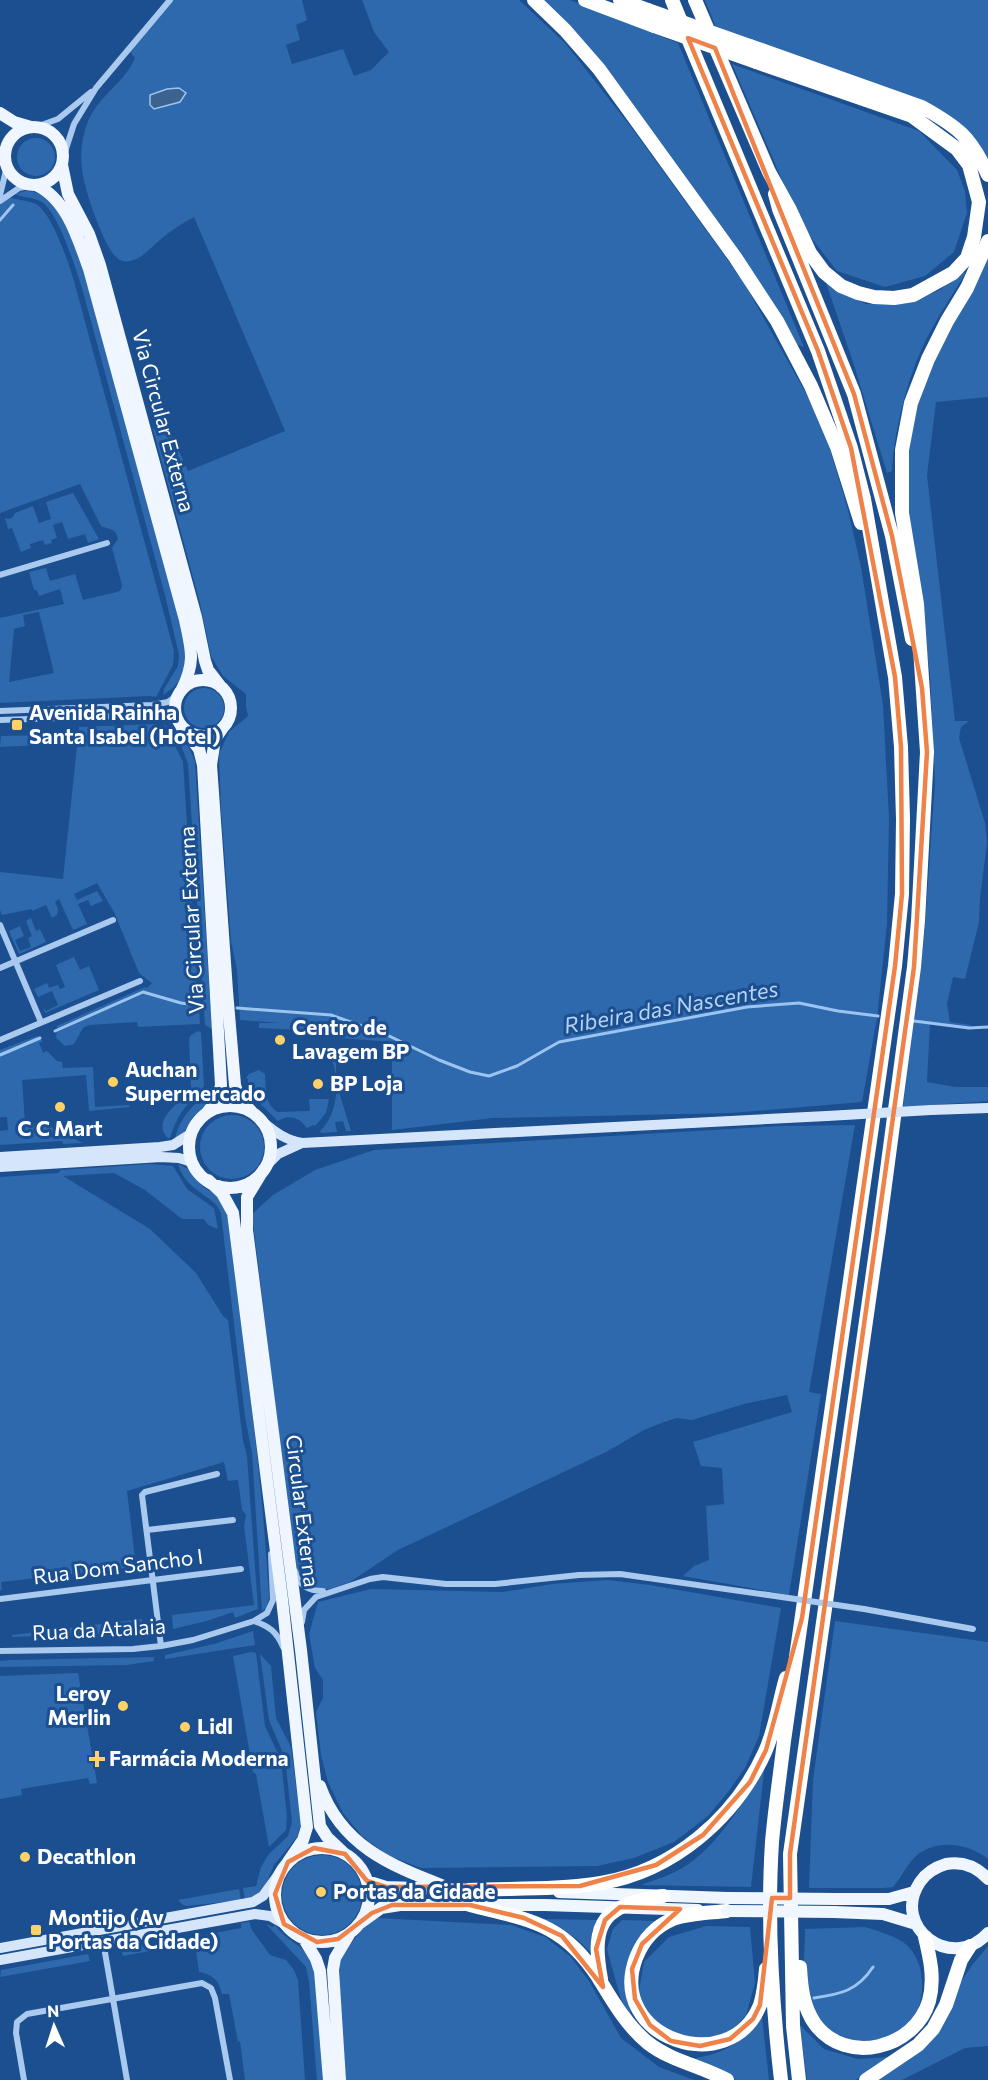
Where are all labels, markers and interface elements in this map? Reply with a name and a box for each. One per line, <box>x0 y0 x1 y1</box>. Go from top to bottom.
street label: Via Circular Externa <box>128 327 201 515</box>
place label: Avenida Rainha Santa Isabel (Hotel) <box>29 699 221 748</box>
marker: Avenida Rainha Santa Isabel (Hotel) <box>10 718 24 732</box>
street label: Via Circular Externa <box>173 826 208 1015</box>
water label: Ribeira das Nascentes <box>562 974 780 1039</box>
place label: Centro de Lavagem BP <box>292 1014 410 1063</box>
marker: Centro de Lavagem BP <box>273 1033 287 1047</box>
place label: Auchan Supermercado <box>125 1056 266 1105</box>
place label: BP Loja <box>330 1070 403 1095</box>
marker: Auchan Supermercado <box>106 1075 120 1089</box>
marker: BP Loja <box>311 1077 325 1091</box>
marker: C C Mart <box>53 1100 67 1114</box>
place label: C C Mart <box>17 1115 103 1140</box>
street label: Circular Externa <box>282 1433 325 1588</box>
street label: Rua Dom Sancho I <box>31 1543 204 1588</box>
street label: Rua da Atalaia <box>31 1613 166 1644</box>
place label: Leroy Merlin <box>47 1680 111 1729</box>
marker: Leroy Merlin <box>116 1699 130 1713</box>
place label: Lidl <box>197 1713 233 1738</box>
marker: Lidl <box>178 1720 192 1734</box>
place label: Farmácia Moderna <box>109 1745 289 1770</box>
marker: Farmácia Moderna <box>90 1752 104 1766</box>
place label: Decathlon <box>37 1843 136 1868</box>
marker: Decathlon <box>18 1850 32 1864</box>
place label: Portas da Cidade <box>333 1878 496 1903</box>
marker: Portas da Cidade <box>314 1885 328 1899</box>
place label: Montijo (Av Portas da Cidade) <box>48 1904 218 1953</box>
marker: Montijo (Av Portas da Cidade) <box>29 1923 43 1937</box>
north arrow <box>24 1996 84 2056</box>
text: N <box>47 2001 60 2020</box>

